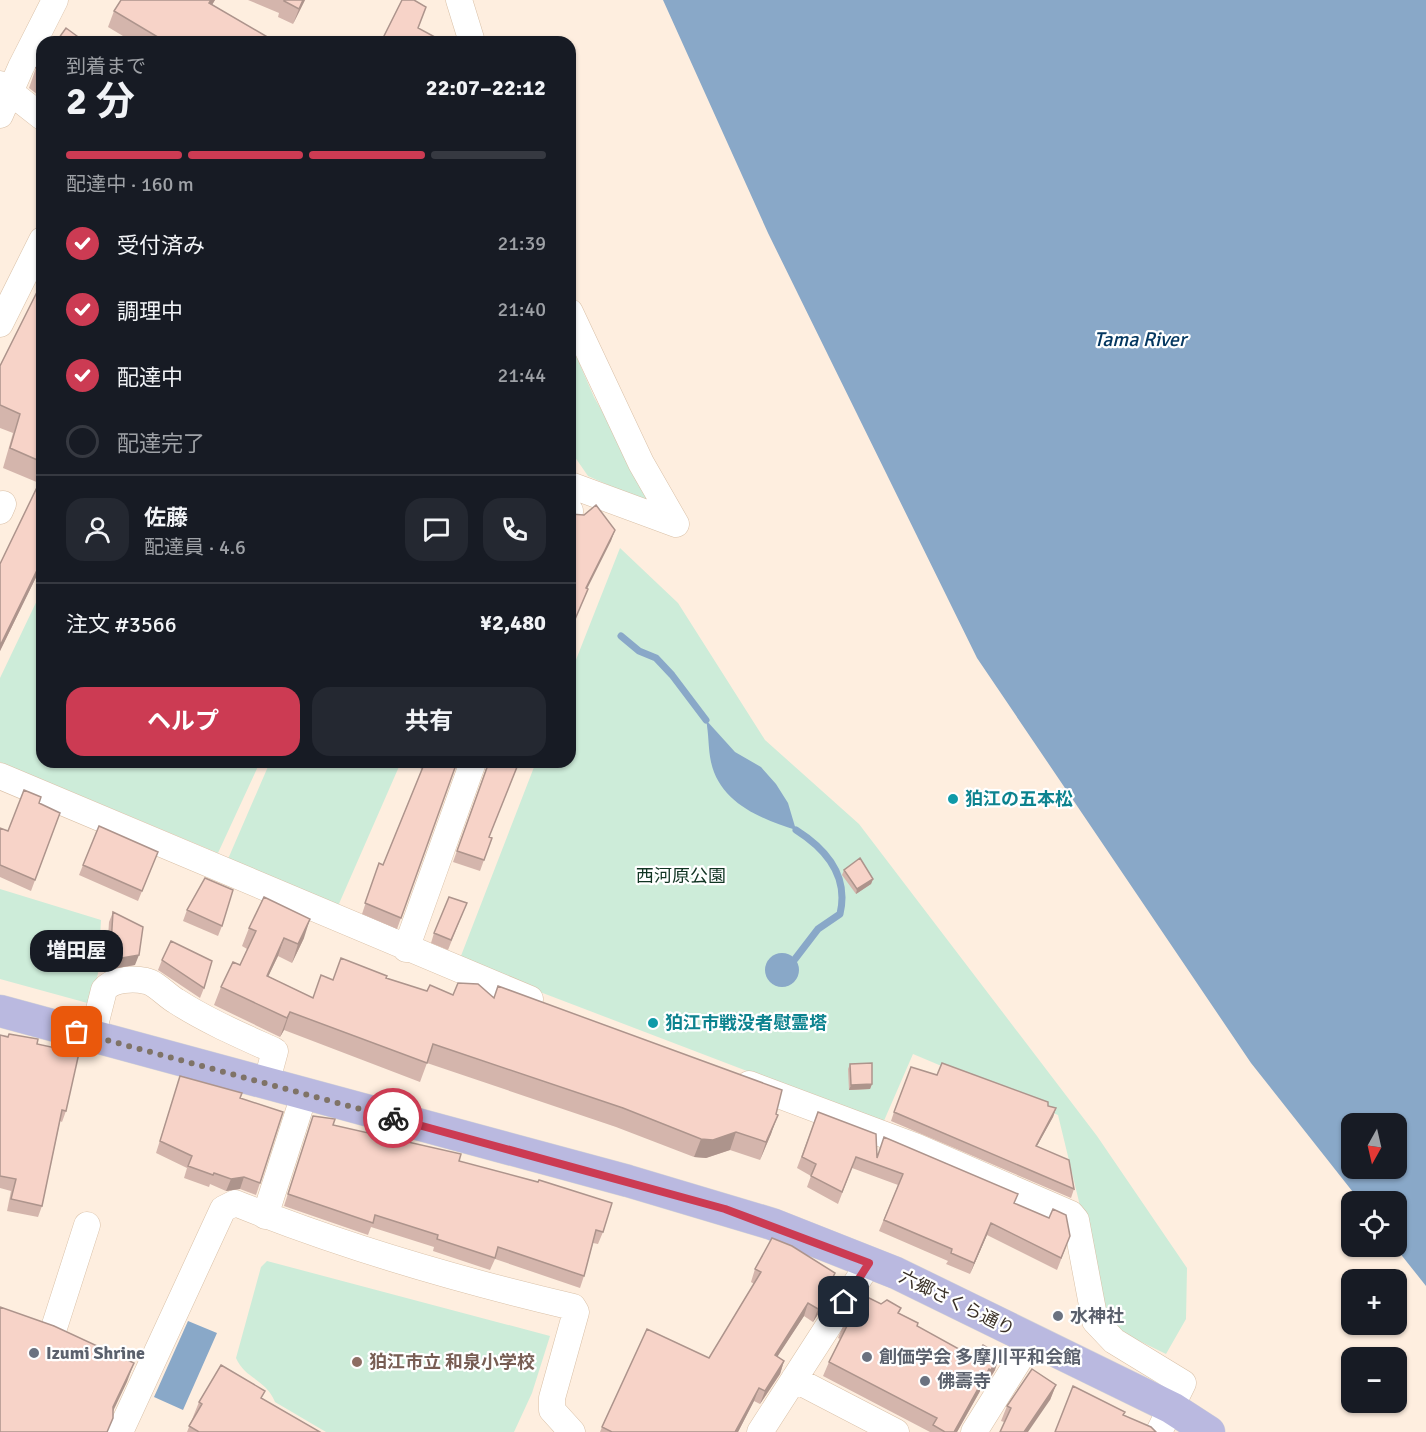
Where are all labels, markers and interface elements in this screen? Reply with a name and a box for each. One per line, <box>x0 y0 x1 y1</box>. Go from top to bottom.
text: 到着まで <box>66 54 146 79</box>
text: 22:07–22:12 <box>426 74 546 101</box>
text: 2 分 <box>66 77 135 125</box>
text: 配達中 · 160 m <box>66 172 194 197</box>
icon: check <box>66 227 99 260</box>
text: 21:39 <box>497 231 546 256</box>
text: 受付済み <box>117 232 205 259</box>
icon: check <box>66 293 99 326</box>
text: 21:40 <box>497 297 546 322</box>
text: 調理中 <box>117 298 183 325</box>
water label: Tama River <box>1094 327 1189 352</box>
icon: check <box>66 359 99 392</box>
text: 21:44 <box>497 363 546 388</box>
text: 配達中 <box>117 364 183 391</box>
text: 配達完了 <box>117 430 205 457</box>
button: person <box>66 498 129 561</box>
button: chat <box>405 498 468 561</box>
button: phone <box>483 498 546 561</box>
text: 佐藤 <box>144 504 188 531</box>
text: 配達員 · 4.6 <box>144 535 246 560</box>
text: ¥2,480 <box>480 609 546 636</box>
text: 注文 #3566 <box>66 611 177 638</box>
button: ヘルプ <box>66 687 300 756</box>
button: 共有 <box>312 687 546 756</box>
place label: 狛江の五本松 <box>965 788 1073 810</box>
marker: 狛江の五本松 <box>946 792 960 806</box>
park label: 西河原公園 <box>636 865 726 887</box>
callout: 増田屋 <box>31 930 124 972</box>
text: 増田屋 <box>47 938 107 963</box>
pin <box>51 1006 102 1057</box>
place label: 狛江市戦没者慰霊塔 <box>665 1012 827 1034</box>
icon: bag <box>60 1015 93 1048</box>
marker: 狛江市戦没者慰霊塔 <box>646 1016 660 1030</box>
courier <box>363 1088 423 1148</box>
icon: bike <box>377 1102 410 1135</box>
north arrow <box>1341 1113 1407 1179</box>
map controls <box>1341 1113 1407 1413</box>
button: locate <box>1341 1191 1407 1257</box>
street label: 六郷さくら通り <box>896 1265 1018 1341</box>
button: + <box>1341 1269 1407 1335</box>
pin <box>818 1276 869 1327</box>
icon: home <box>827 1285 860 1318</box>
place label: 水神社 <box>1070 1305 1124 1327</box>
marker: 水神社 <box>1051 1309 1065 1323</box>
place label: Izumi Shrine <box>46 1342 145 1364</box>
marker: Izumi Shrine <box>27 1346 41 1360</box>
place label: 創価学会 多摩川平和会館 <box>879 1346 1081 1368</box>
button: − <box>1341 1347 1407 1413</box>
marker: 創価学会 多摩川平和会館 <box>860 1350 874 1364</box>
place label: 狛江市立 和泉小学校 <box>369 1351 535 1373</box>
marker: 狛江市立 和泉小学校 <box>350 1355 364 1369</box>
place label: 佛壽寺 <box>937 1370 991 1392</box>
marker: 佛壽寺 <box>918 1374 932 1388</box>

